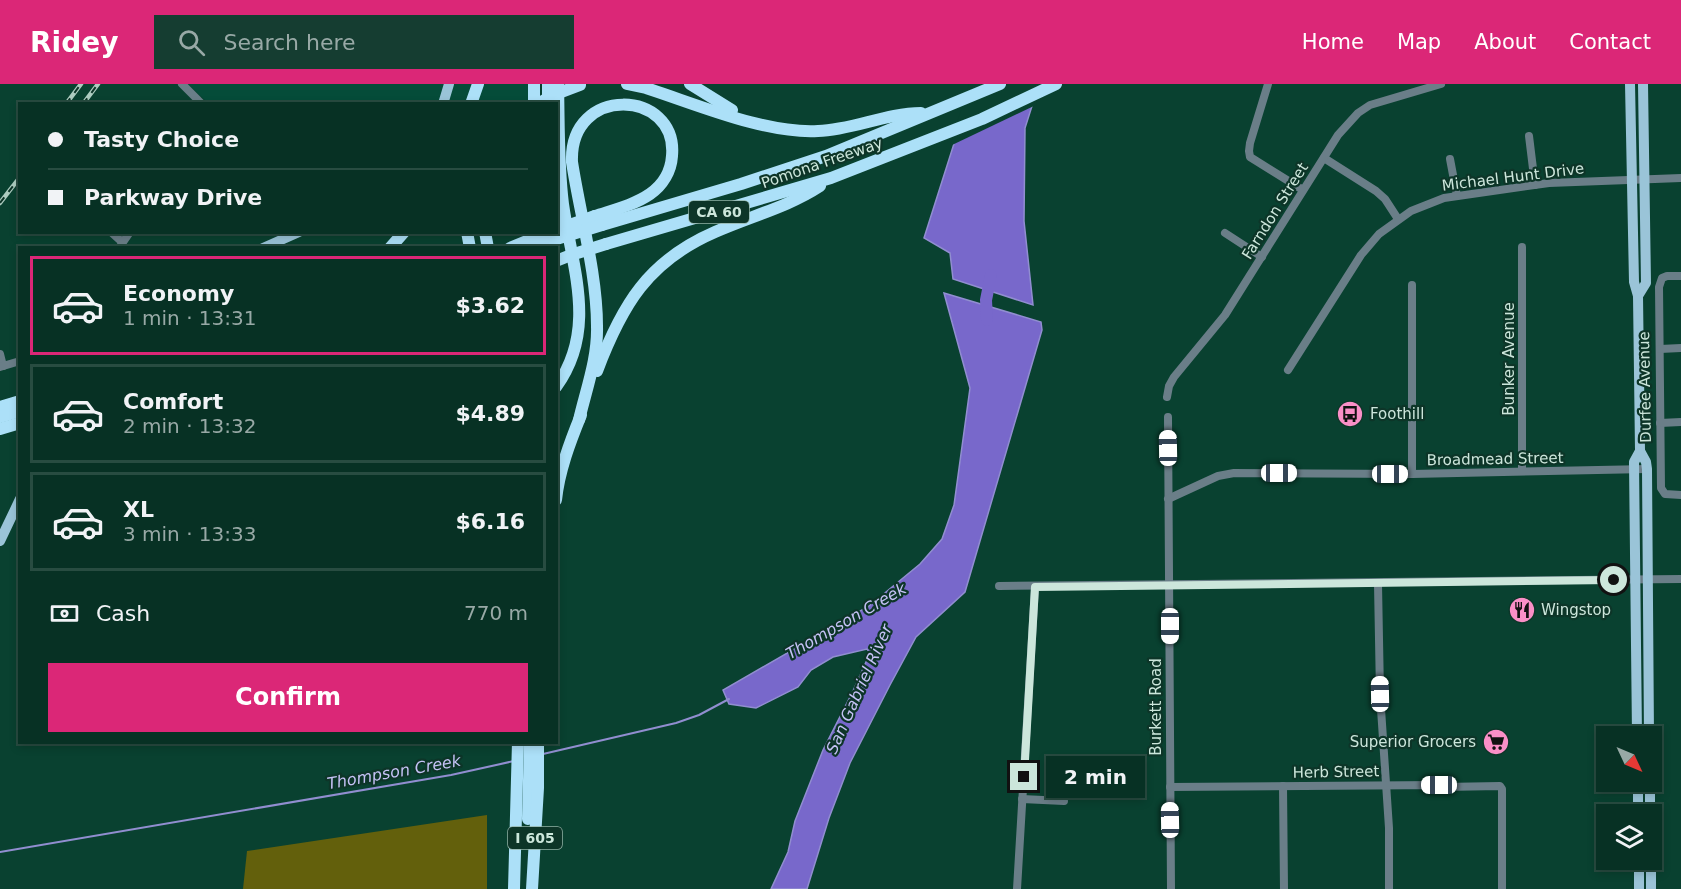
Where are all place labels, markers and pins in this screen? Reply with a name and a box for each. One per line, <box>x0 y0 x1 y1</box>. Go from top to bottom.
bus stop icon: Foothill <box>1335 399 1365 429</box>
place label: Foothill <box>1370 405 1424 423</box>
restaurant icon: Wingstop <box>1507 595 1537 625</box>
place label: Wingstop <box>1541 601 1611 619</box>
supermarket icon: Superior Grocers <box>1481 727 1511 757</box>
place label: Superior Grocers <box>1350 733 1476 751</box>

